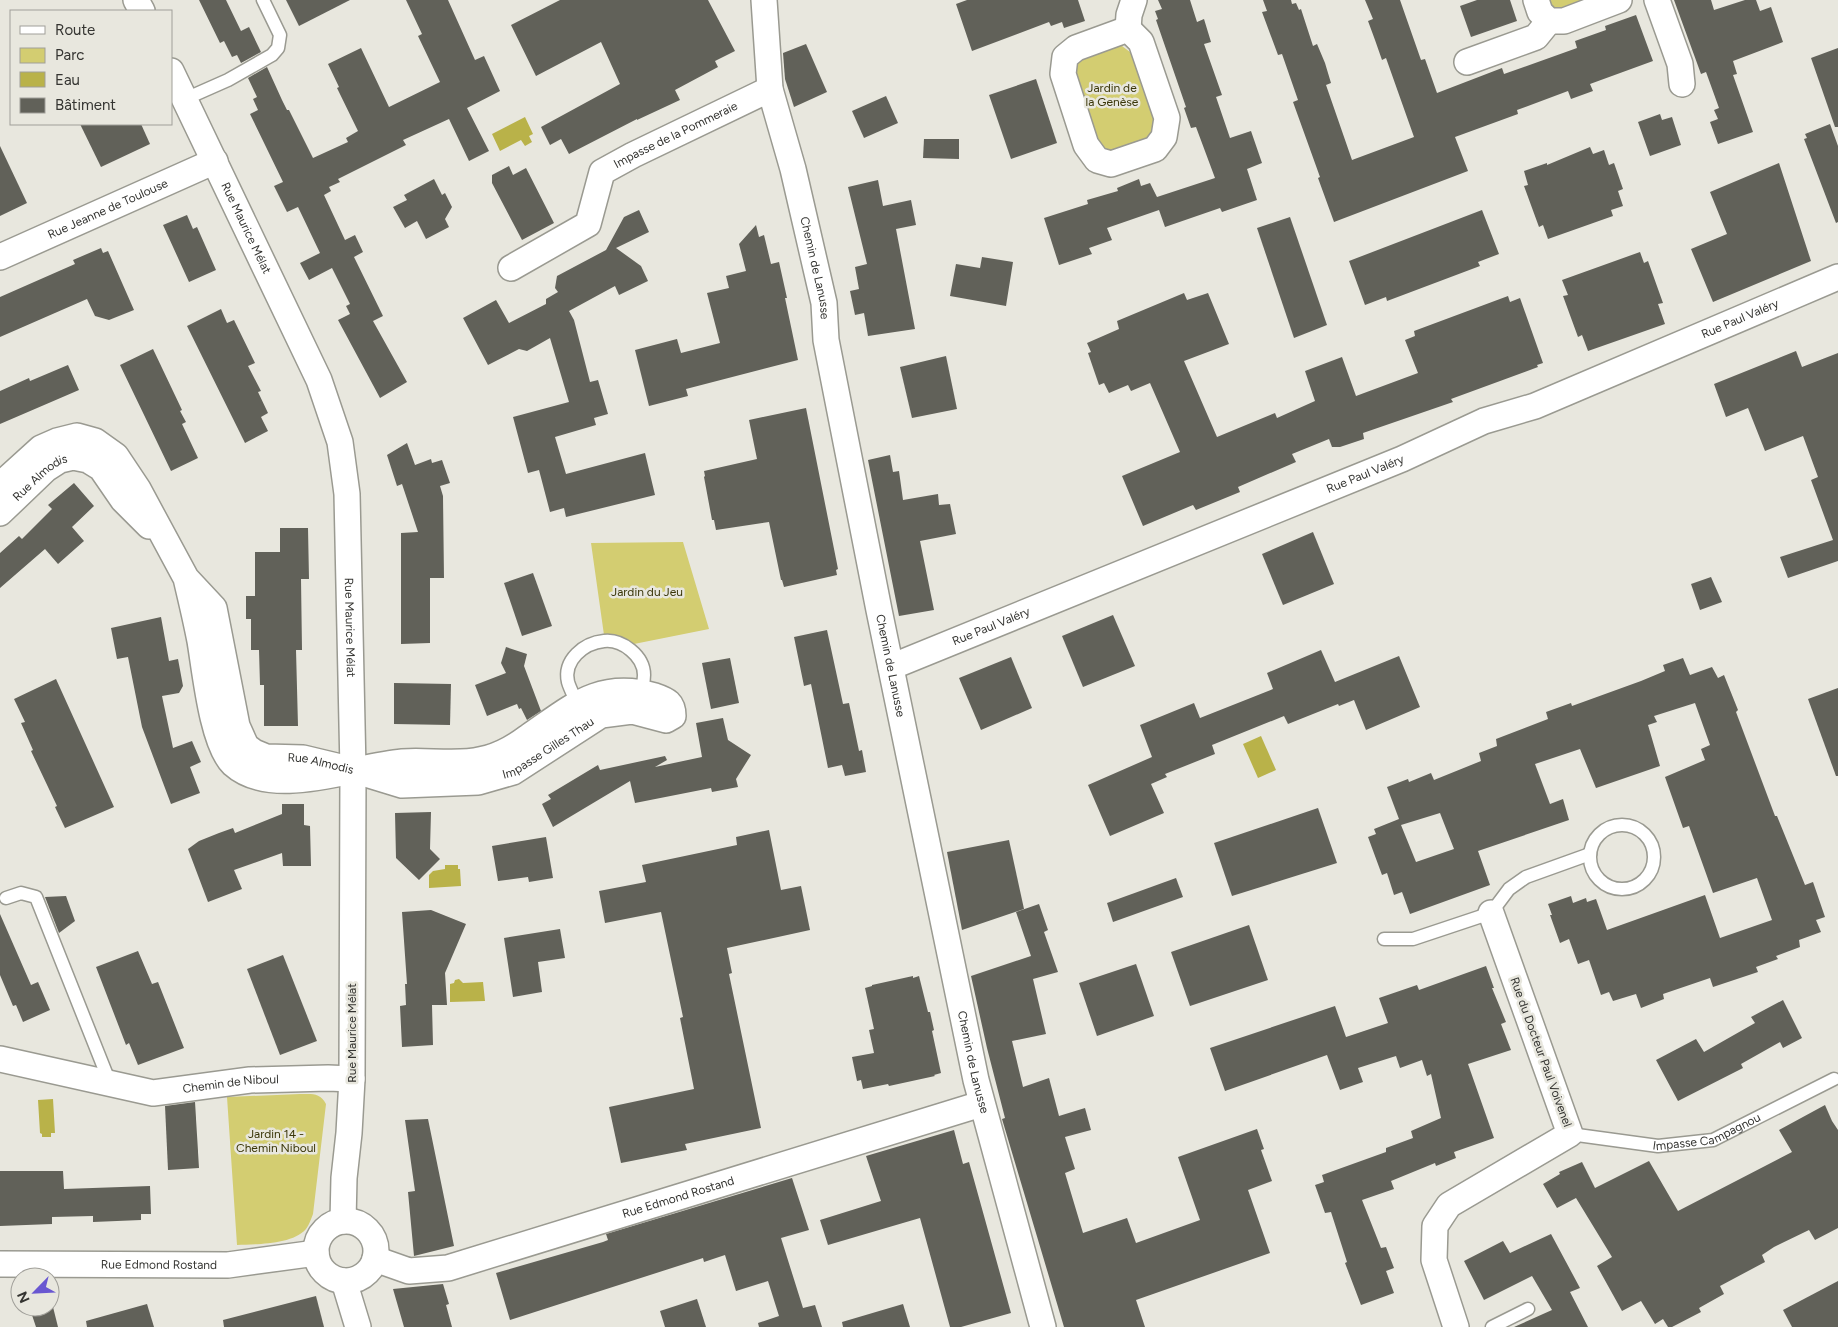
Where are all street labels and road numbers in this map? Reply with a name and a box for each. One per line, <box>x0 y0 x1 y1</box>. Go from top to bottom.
street label: Impasse de la Pommeraie <box>611 99 740 171</box>
street label: Rue Jeanne de Toulouse <box>45 176 170 242</box>
street label: Rue Maurice Mélat <box>218 180 274 276</box>
street label: Chemin de Lanusse <box>797 215 832 320</box>
street label: Rue Paul Valéry <box>1699 296 1781 341</box>
street label: Rue Almodis <box>10 451 69 504</box>
street label: Rue Paul Valéry <box>1324 452 1407 496</box>
street label: Rue Maurice Mélat <box>342 577 358 678</box>
street label: Rue Paul Valéry <box>950 604 1033 648</box>
street label: Chemin de Lanusse <box>873 613 908 719</box>
street label: Impasse Gilles Thau <box>501 714 597 782</box>
street label: Rue Almodis <box>287 751 355 777</box>
street label: Rue du Docteur Paul Voivenel <box>1507 975 1575 1129</box>
street label: Rue Maurice Mélat <box>345 983 359 1083</box>
street label: Chemin de Lanusse <box>955 1010 992 1115</box>
street label: Chemin de Niboul <box>182 1072 279 1096</box>
street label: Impasse Campagnou <box>1652 1110 1763 1153</box>
street label: Rue Edmond Rostand <box>621 1173 736 1221</box>
street label: Rue Edmond Rostand <box>101 1257 217 1272</box>

